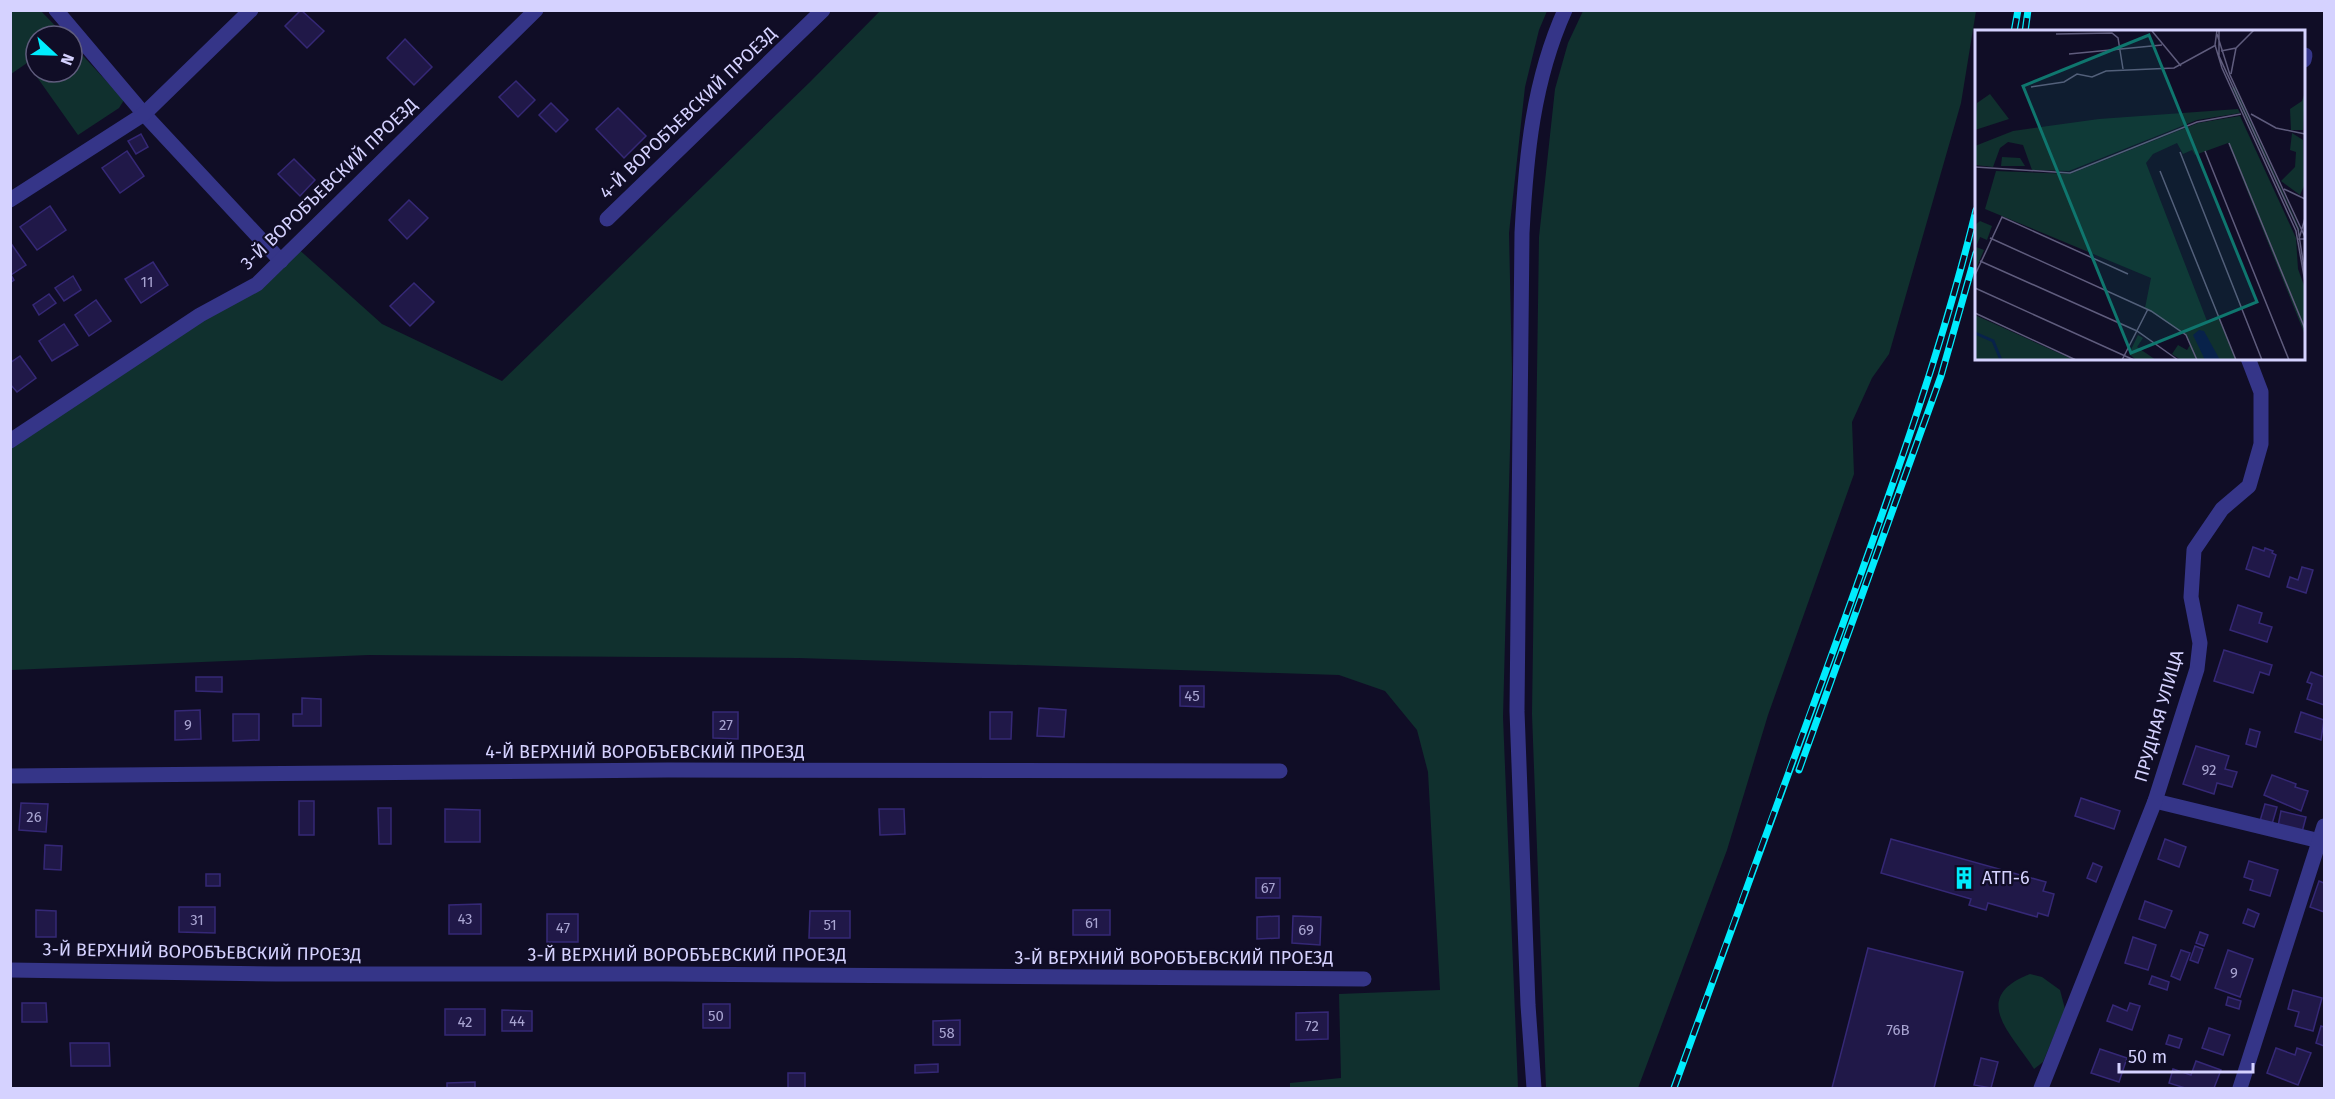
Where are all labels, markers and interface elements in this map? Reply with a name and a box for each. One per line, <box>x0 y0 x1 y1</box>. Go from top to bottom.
street label: 4-Й ВОРОБЪЕВСКИЙ ПРОЕЗД <box>595 23 781 203</box>
north arrow <box>24 24 84 84</box>
inset map <box>1975 30 2305 360</box>
text: N <box>57 51 78 68</box>
street label: 3-Й ВОРОБЪЕВСКИЙ ПРОЕЗД <box>236 94 422 274</box>
house number: 11 <box>141 273 153 291</box>
street label: ПРУДНАЯ УЛИЦА <box>2130 647 2189 785</box>
house number: 45 <box>1184 687 1200 705</box>
house number: 9 <box>184 716 192 734</box>
house number: 27 <box>719 716 733 734</box>
street label: 4-Й ВЕРХНИЙ ВОРОБЪЕВСКИЙ ПРОЕЗД <box>485 741 805 763</box>
house number: 92 <box>2202 761 2216 779</box>
house number: 26 <box>26 808 42 826</box>
building icon: АТП-6 <box>1951 865 1977 891</box>
place label: АТП-6 <box>1982 867 2030 889</box>
house number: 67 <box>1261 879 1275 897</box>
house number: 43 <box>457 910 473 928</box>
house number: 31 <box>190 911 204 929</box>
house number: 61 <box>1085 914 1099 932</box>
house number: 51 <box>823 916 837 934</box>
house number: 47 <box>556 919 570 937</box>
house number: 69 <box>1298 921 1314 939</box>
street label: 3-Й ВЕРХНИЙ ВОРОБЪЕВСКИЙ ПРОЕЗД <box>42 938 362 966</box>
street label: 3-Й ВЕРХНИЙ ВОРОБЪЕВСКИЙ ПРОЕЗД <box>528 944 846 966</box>
street label: 3-Й ВЕРХНИЙ ВОРОБЪЕВСКИЙ ПРОЕЗД <box>1015 947 1333 969</box>
house number: 9 <box>2230 964 2238 982</box>
house number: 50 <box>708 1007 724 1025</box>
house number: 44 <box>509 1012 525 1030</box>
house number: 42 <box>457 1013 473 1031</box>
house number: 72 <box>1305 1017 1319 1035</box>
house number: 76В <box>1886 1021 1910 1039</box>
house number: 58 <box>939 1024 955 1042</box>
scale bar <box>2119 1036 2252 1074</box>
text: 50 m <box>2128 1046 2167 1068</box>

